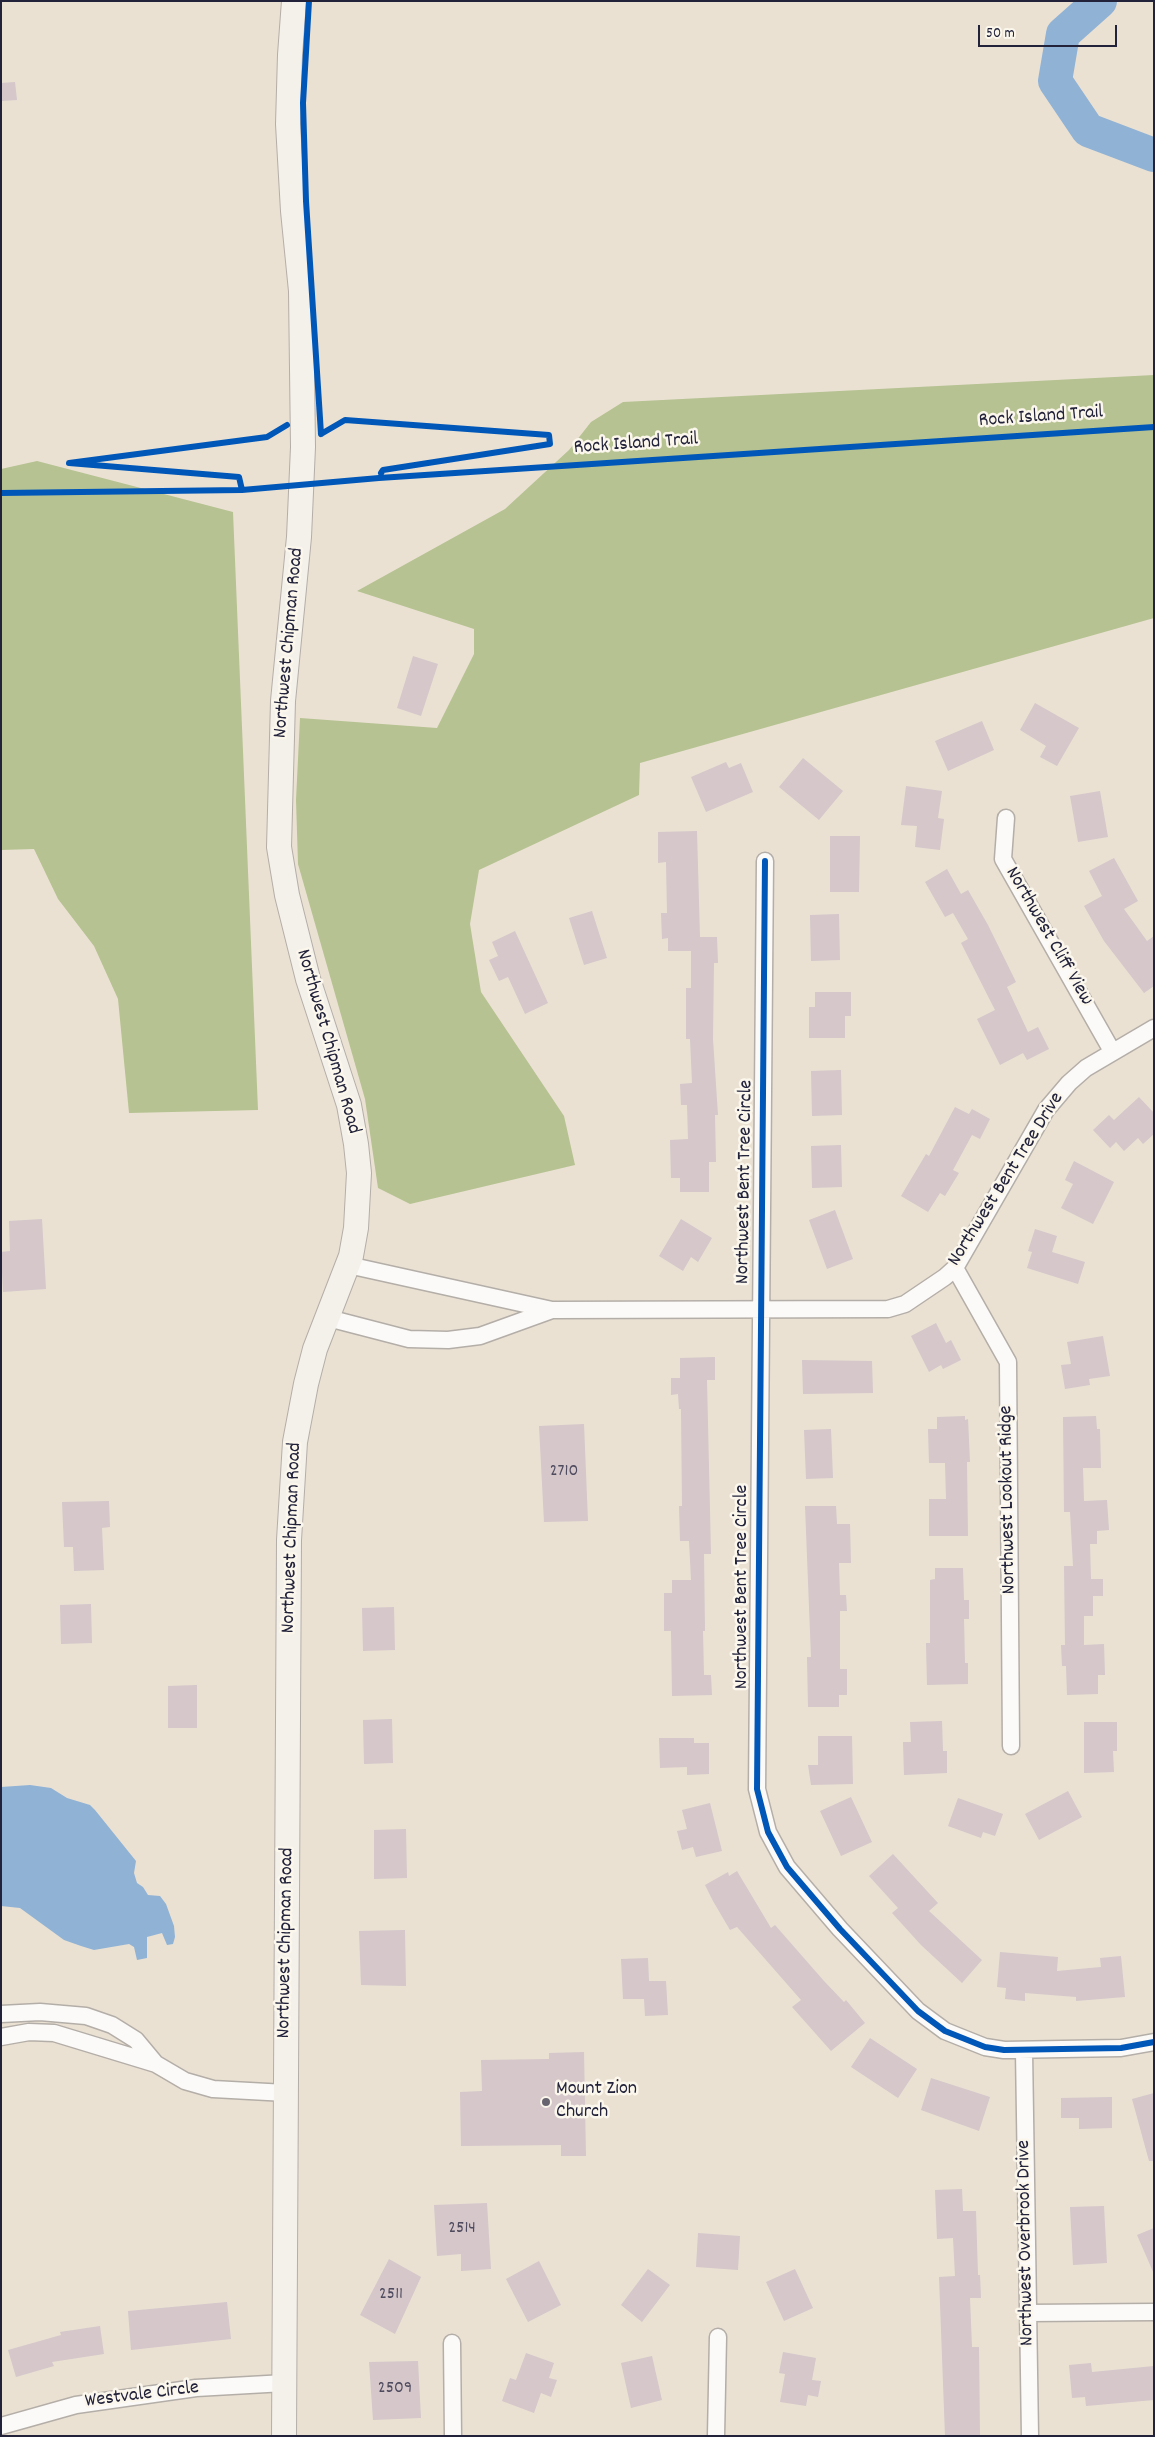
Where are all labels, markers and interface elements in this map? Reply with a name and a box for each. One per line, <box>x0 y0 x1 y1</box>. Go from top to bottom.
scale bar <box>980 15 1119 47</box>
text: 50 m <box>986 23 1015 45</box>
street label: Rock Island Trail <box>978 402 1104 434</box>
street label: Rock Island Trail <box>573 429 699 461</box>
street label: Northwest Chipman Road <box>270 547 310 739</box>
street label: Northwest Cliff View <box>999 863 1097 1011</box>
street label: Northwest Chipman Road <box>289 947 365 1137</box>
street label: Northwest Bent Tree Circle <box>732 1080 760 1284</box>
street label: Northwest Bent Tree Drive <box>944 1089 1070 1271</box>
street label: Northwest Lookout Ridge <box>995 1405 1023 1595</box>
street label: Northwest Chipman Road <box>278 1442 308 1634</box>
house number: 2710 <box>550 1462 578 1484</box>
street label: Northwest Bent Tree Circle <box>731 1485 755 1689</box>
street label: Northwest Chipman Road <box>273 1847 301 2039</box>
place label: Mount Zion Church <box>556 2078 637 2125</box>
marker: Mount Zion Church <box>540 2096 552 2108</box>
street label: Northwest Overbrook Drive <box>1013 2140 1041 2346</box>
house number: 2514 <box>448 2219 476 2241</box>
house number: 2511 <box>379 2285 403 2307</box>
street label: Westvale Circle <box>84 2377 200 2415</box>
house number: 2509 <box>378 2379 412 2401</box>

